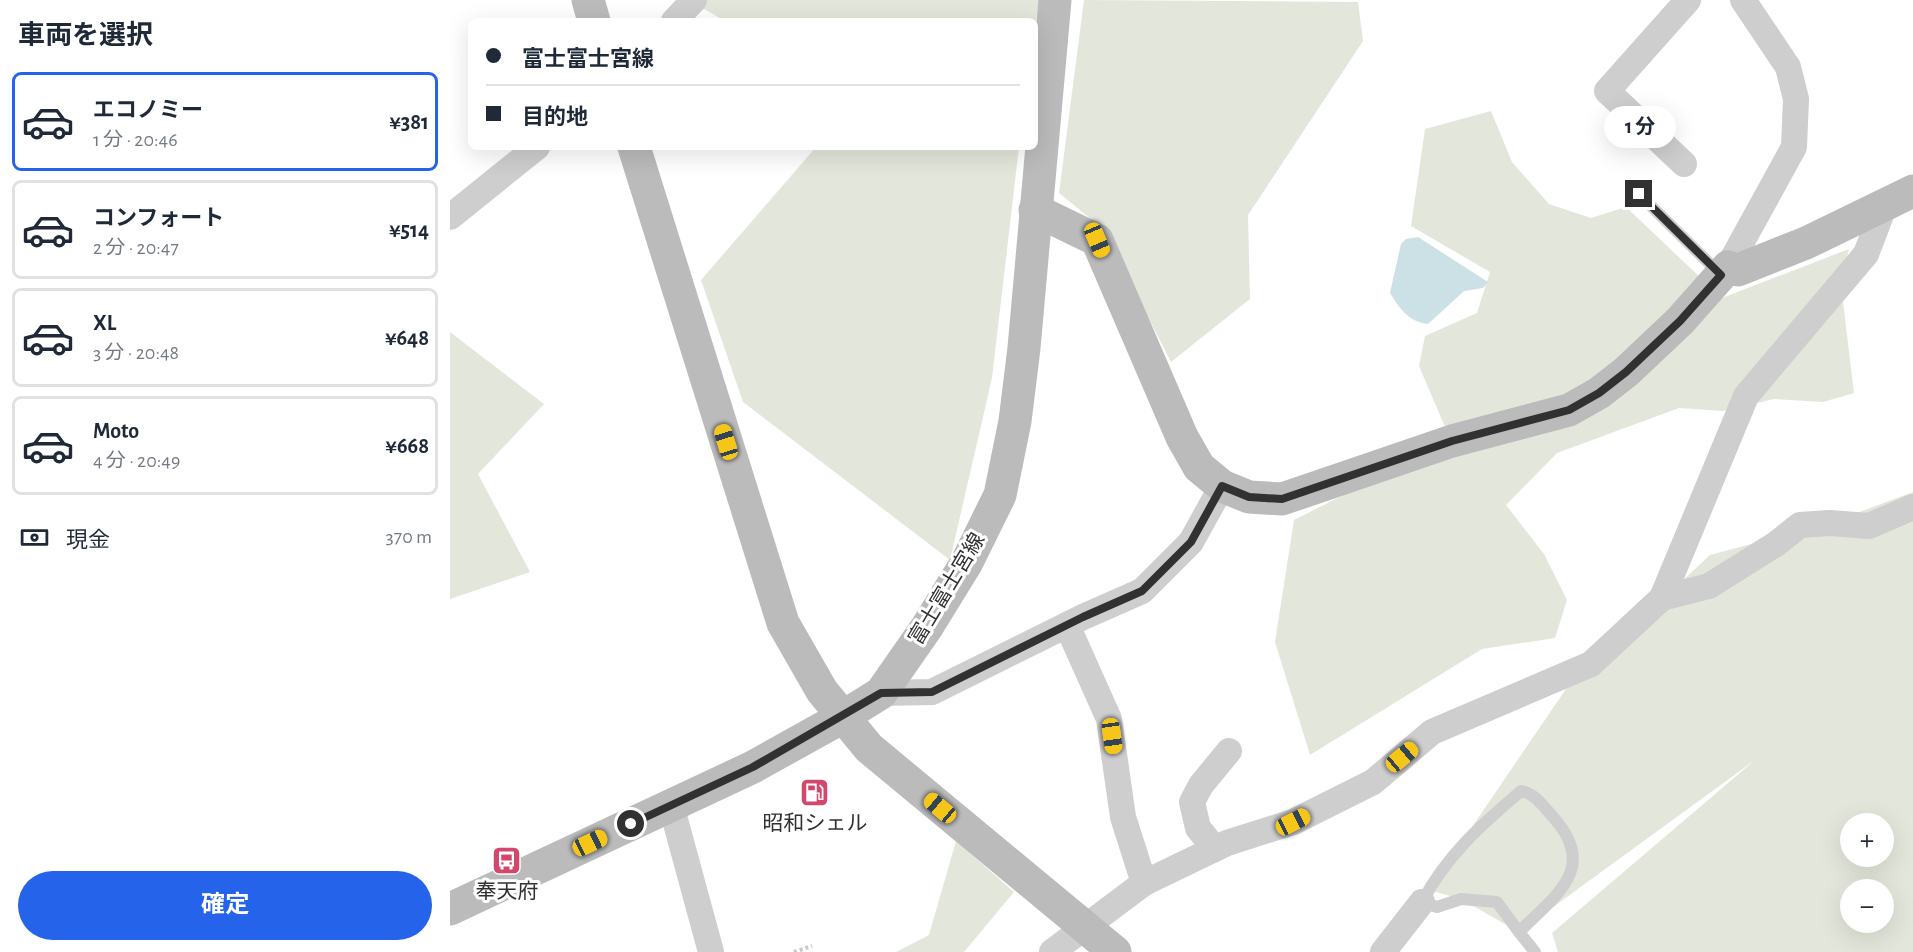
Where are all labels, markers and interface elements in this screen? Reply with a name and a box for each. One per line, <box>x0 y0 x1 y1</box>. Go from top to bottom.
text: 車両を選択 <box>18 22 153 49</box>
text: 富士富士宮線 <box>522 48 654 70</box>
icon: car <box>21 95 75 149</box>
text: エコノミー <box>93 99 203 121</box>
text: 目的地 <box>522 106 588 128</box>
callout: 1 分 <box>1603 107 1675 149</box>
text: ¥381 <box>389 111 429 133</box>
text: 1 分 <box>1625 117 1655 137</box>
text: 1 分 · 20:46 <box>93 130 178 150</box>
route end <box>1625 180 1652 207</box>
icon: car <box>21 203 75 257</box>
text: コンフォート <box>93 207 224 229</box>
text: ¥514 <box>389 219 429 241</box>
car <box>1082 220 1112 260</box>
text: 2 分 · 20:47 <box>93 238 179 258</box>
icon: car <box>21 311 75 365</box>
text: XL <box>93 312 116 334</box>
text: ¥648 <box>385 327 429 349</box>
text: 3 分 · 20:48 <box>93 343 179 363</box>
icon: car <box>21 419 75 473</box>
text: Moto <box>93 420 139 442</box>
car <box>712 422 740 462</box>
text: ¥668 <box>385 435 429 457</box>
text: 4 分 · 20:49 <box>93 451 180 471</box>
icon: cash <box>18 521 51 554</box>
text: 370 m <box>386 527 432 547</box>
text: 現金 <box>66 529 110 551</box>
street label: 富士富士宮線 <box>905 529 988 648</box>
car <box>1101 717 1123 755</box>
car <box>1382 739 1422 775</box>
fuel station icon: 昭和シェル <box>799 776 831 808</box>
car <box>920 790 960 826</box>
car <box>1273 806 1313 838</box>
route start <box>617 810 644 837</box>
place label: 昭和シェル <box>763 812 868 834</box>
map controls <box>1840 813 1894 933</box>
button: + <box>1840 813 1894 867</box>
car <box>570 827 610 859</box>
bus stop icon: 奉天府 <box>491 844 523 876</box>
button: 確定 <box>18 871 432 940</box>
button: − <box>1840 879 1894 933</box>
place label: 奉天府 <box>476 880 539 902</box>

